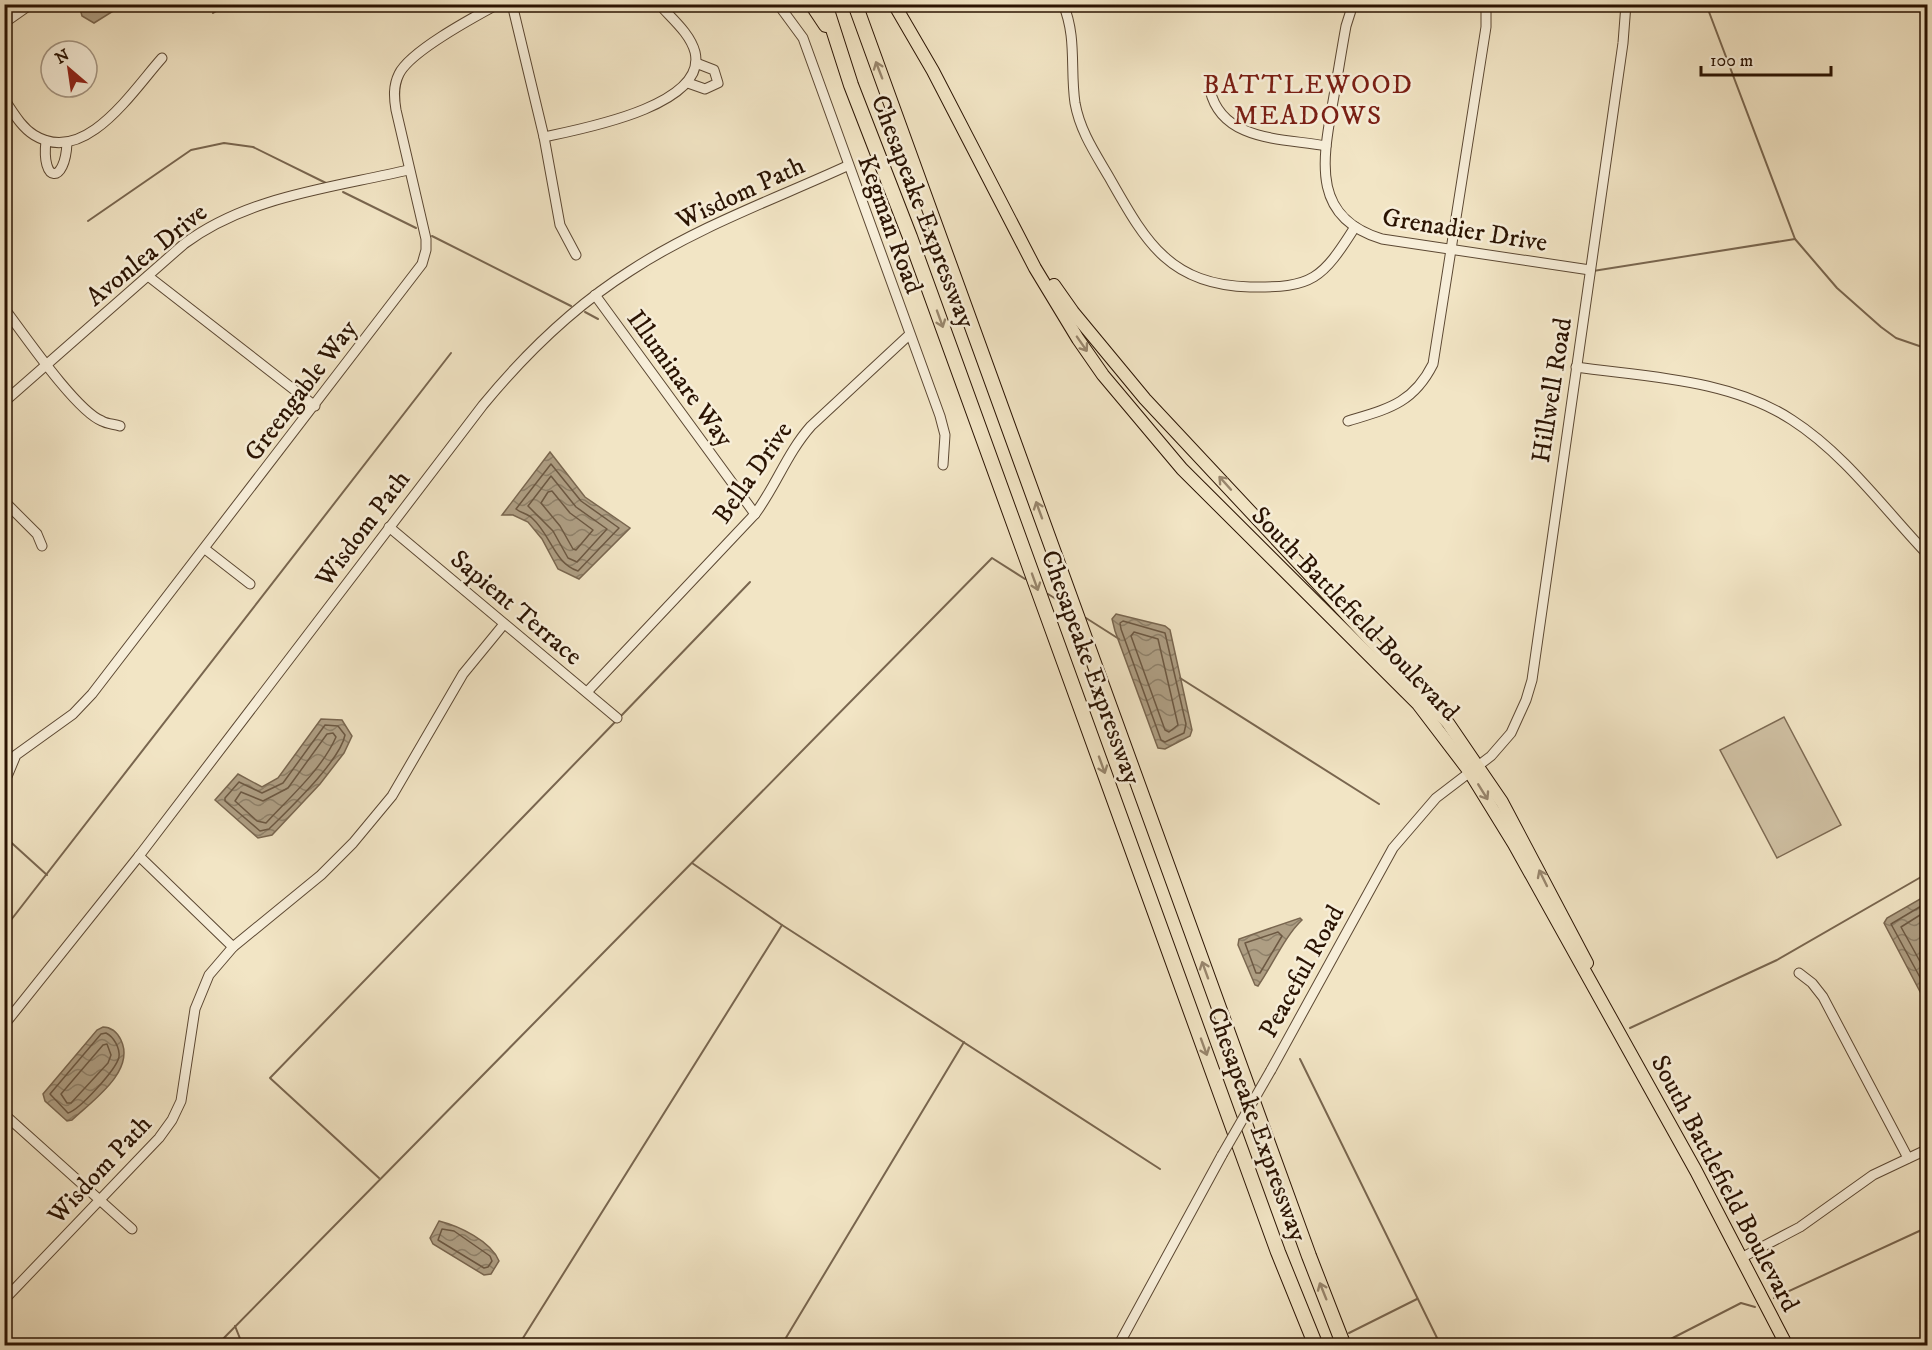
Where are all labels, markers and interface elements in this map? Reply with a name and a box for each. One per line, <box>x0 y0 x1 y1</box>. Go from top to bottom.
north arrow <box>39 39 99 99</box>
scale bar <box>1701 39 1832 77</box>
text: N <box>52 45 73 69</box>
text: 100 m <box>1710 50 1753 72</box>
one-way arrow <box>873 61 884 80</box>
district label: BATTLEWOOD MEADOWS <box>1202 68 1414 133</box>
street label: Chesapeake Expressway <box>863 90 982 333</box>
street label: Wisdom Path <box>670 149 810 238</box>
street label: Kegman Road <box>849 151 930 298</box>
street label: Avonlea Drive <box>80 196 214 314</box>
street label: Grenadier Drive <box>1380 201 1550 260</box>
street label: Illuminare Way <box>619 304 741 454</box>
one-way arrow <box>935 309 946 328</box>
street label: Greengable Way <box>237 313 365 468</box>
street label: Hillwell Road <box>1525 315 1580 465</box>
one-way arrow <box>1076 336 1088 352</box>
street label: Bella Drive <box>706 415 800 530</box>
street label: Wisdom Path <box>308 464 418 595</box>
one-way arrow <box>1218 475 1232 490</box>
street label: South Battlefield Boulevard <box>1244 500 1466 728</box>
one-way arrow <box>1032 501 1043 520</box>
street label: Sapient Terrace <box>443 543 589 673</box>
street label: Chesapeake Expressway <box>1033 546 1149 790</box>
one-way arrow <box>1030 572 1041 590</box>
one-way arrow <box>1097 755 1108 774</box>
one-way arrow <box>1477 784 1490 801</box>
one-way arrow <box>1537 869 1549 887</box>
street label: Peaceful Road <box>1252 900 1352 1044</box>
one-way arrow <box>1199 961 1210 980</box>
street label: Chesapeake Expressway <box>1199 1003 1315 1247</box>
one-way arrow <box>1199 1037 1210 1056</box>
street label: South Battlefield Boulevard <box>1643 1050 1806 1318</box>
street label: Wisdom Path <box>40 1108 159 1232</box>
one-way arrow <box>1317 1282 1328 1301</box>

